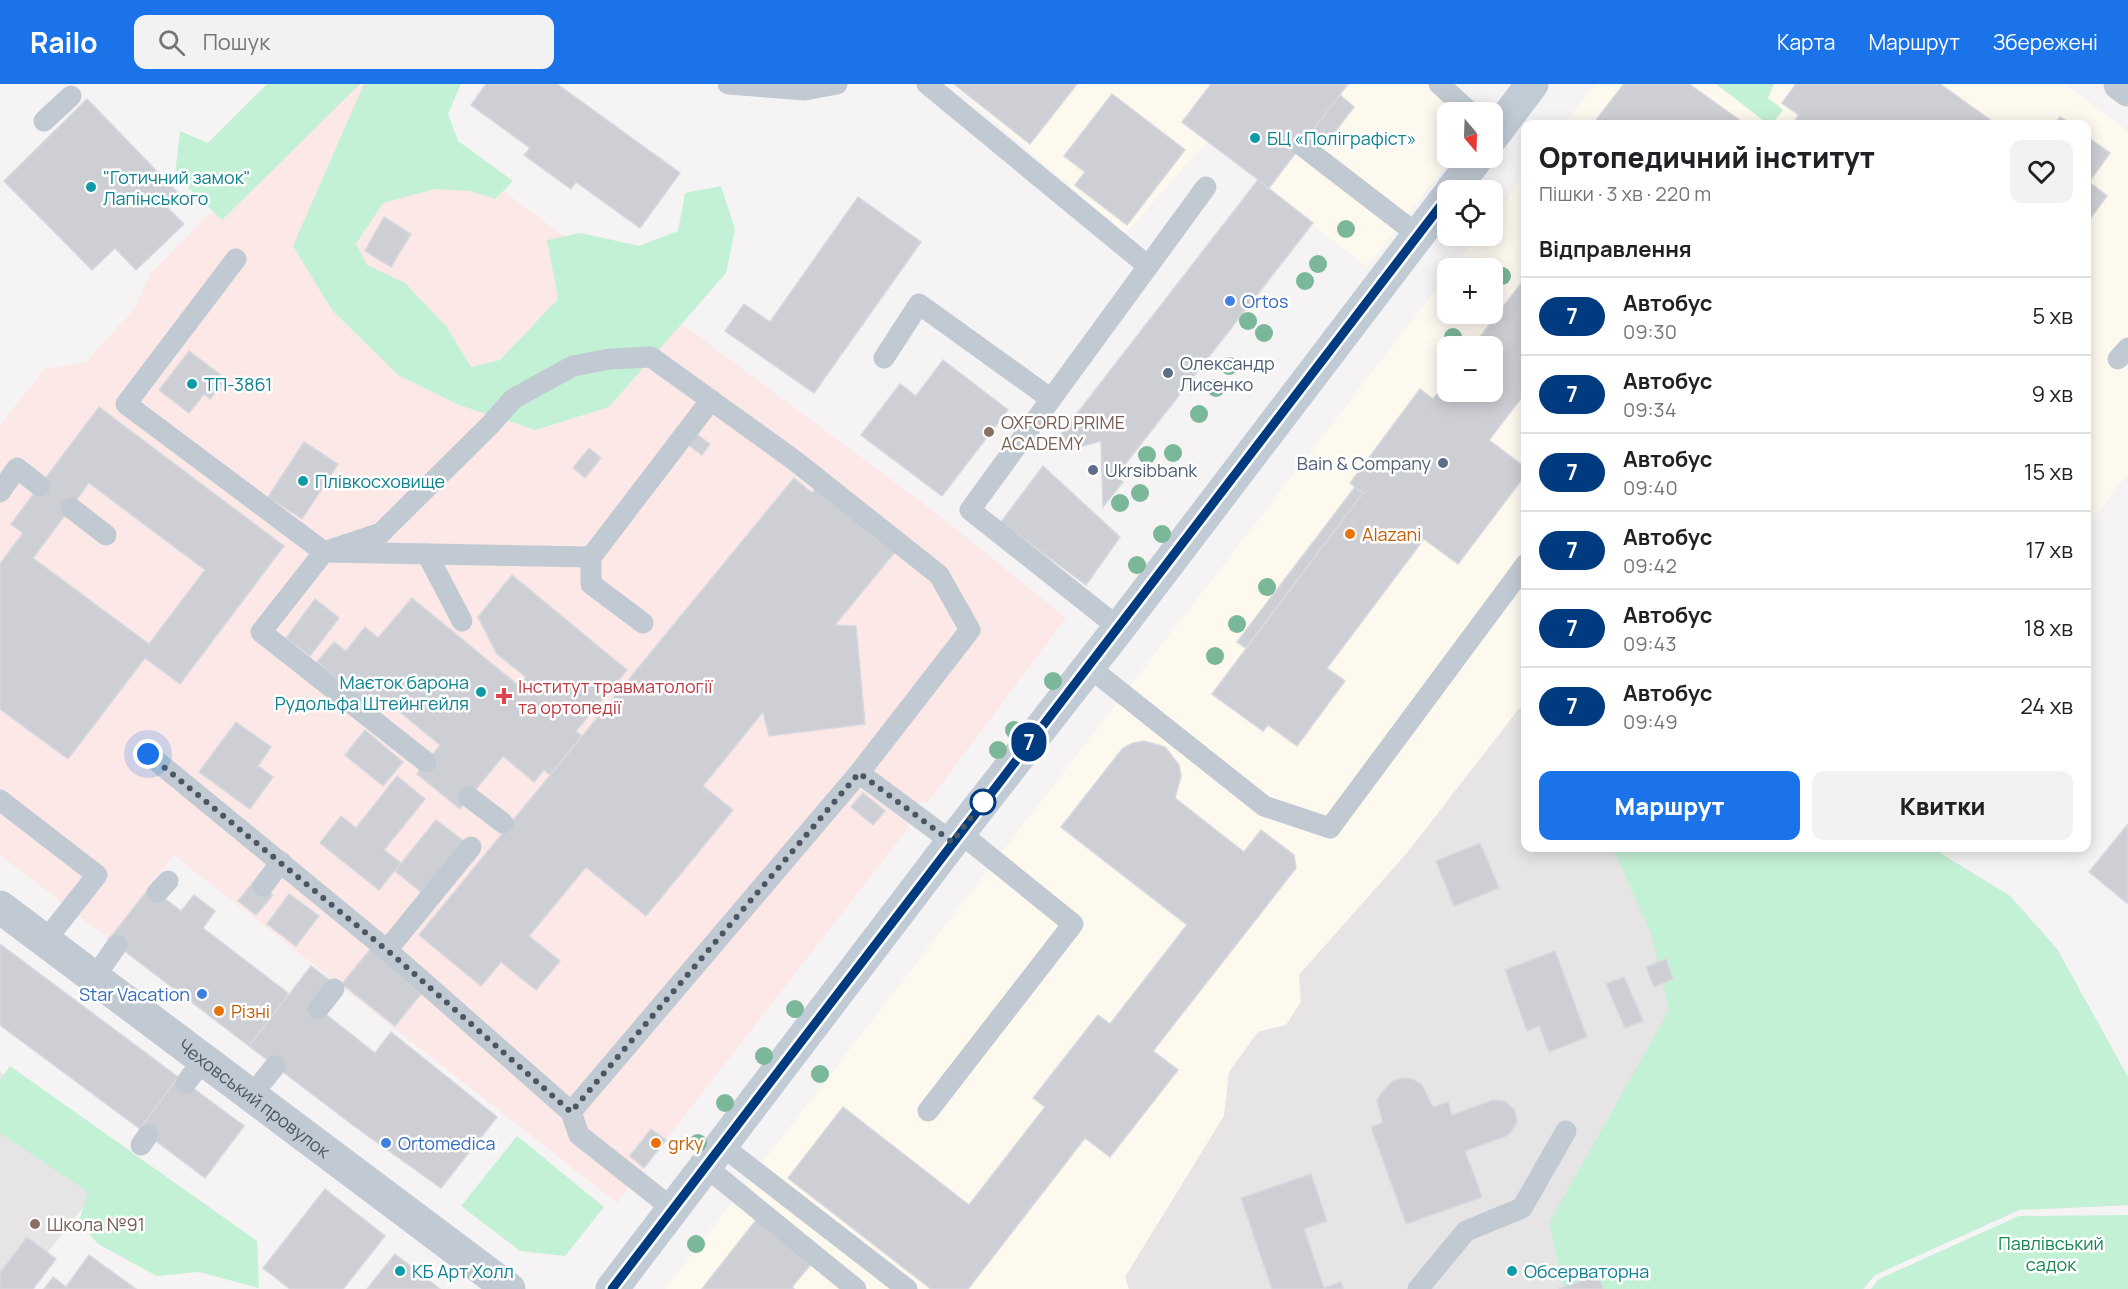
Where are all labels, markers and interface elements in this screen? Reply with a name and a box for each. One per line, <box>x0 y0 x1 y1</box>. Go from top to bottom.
search box <box>134 15 554 69</box>
text: Railo <box>30 23 98 61</box>
icon: search <box>155 26 188 59</box>
text: Пошук <box>203 27 270 57</box>
text: Карта <box>1777 28 1835 56</box>
text: Маршрут <box>1868 28 1960 56</box>
text: Збережені <box>1993 28 2098 56</box>
north arrow <box>1437 102 1503 168</box>
map controls <box>1437 102 1503 402</box>
place label: БЦ «Поліграфіст» <box>1267 126 1416 150</box>
marker: БЦ «Поліграфіст» <box>1248 131 1262 145</box>
text: Ортопедичний інститут <box>1539 138 1875 176</box>
button: heart <box>2010 140 2073 203</box>
place label: "Готичний замок" Лапінського <box>103 165 251 210</box>
marker: "Готичний замок" Лапінського <box>84 180 98 194</box>
button: locate <box>1437 180 1503 246</box>
text: Пішки · 3 хв · 220 m <box>1539 180 1711 207</box>
text: Відправлення <box>1539 234 1692 264</box>
button: + <box>1437 258 1503 324</box>
text: Автобус <box>1623 288 1712 318</box>
place label: Ortos <box>1242 289 1288 313</box>
marker: Ortos <box>1223 294 1237 308</box>
text: 5 хв <box>2033 301 2073 331</box>
text: 7 <box>1566 302 1578 330</box>
text: 09:30 <box>1623 318 1677 345</box>
button: − <box>1437 336 1503 402</box>
place label: Олександр Лисенко <box>1180 351 1275 396</box>
marker: Олександр Лисенко <box>1161 366 1175 380</box>
text: Автобус <box>1623 366 1712 396</box>
place label: ТП-3861 <box>204 372 272 396</box>
marker: ТП-3861 <box>185 377 199 391</box>
text: 9 хв <box>2032 379 2073 409</box>
text: 7 <box>1566 380 1578 408</box>
text: 09:34 <box>1623 396 1676 423</box>
place label: OXFORD PRIME ACADEMY <box>1001 410 1125 455</box>
marker: OXFORD PRIME ACADEMY <box>982 425 996 439</box>
text: Автобус <box>1623 444 1712 474</box>
place label: Bain & Company <box>1297 451 1431 475</box>
marker: Bain & Company <box>1436 456 1450 470</box>
text: 15 хв <box>2024 457 2073 487</box>
place label: Ukrsibbank <box>1105 458 1198 482</box>
text: 7 <box>1566 458 1578 486</box>
marker: Ukrsibbank <box>1086 463 1100 477</box>
place label: Плівкосховище <box>315 469 445 493</box>
marker: Плівкосховище <box>296 474 310 488</box>
text: 09:40 <box>1623 474 1678 501</box>
place label: Alazani <box>1362 522 1422 546</box>
text: Автобус <box>1623 522 1712 552</box>
marker: Alazani <box>1343 527 1357 541</box>
text: 17 хв <box>2026 535 2073 565</box>
text: 7 <box>1566 536 1578 564</box>
text: 09:42 <box>1623 552 1677 579</box>
text: Автобус <box>1623 600 1712 630</box>
text: 18 хв <box>2024 613 2073 643</box>
text: 7 <box>1566 614 1578 642</box>
text: 09:43 <box>1623 630 1676 657</box>
place label: Маєток барона Рудольфа Штейнгейля <box>275 670 469 715</box>
place label: Інститут травматології та ортопедії <box>518 674 713 719</box>
text: Автобус <box>1623 678 1712 708</box>
marker: Маєток барона Рудольфа Штейнгейля <box>474 685 488 699</box>
marker: Інститут травматології та ортопедії <box>495 687 513 705</box>
text: 24 хв <box>2020 691 2073 721</box>
text: 7 <box>1566 692 1578 720</box>
text: 09:49 <box>1623 708 1678 735</box>
line badge: 7 <box>1010 722 1048 762</box>
text: 7 <box>1023 728 1035 756</box>
your location <box>133 739 163 769</box>
button: Маршрут <box>1539 771 1800 840</box>
button: Квитки <box>1812 771 2073 840</box>
unlabelled marker <box>970 789 996 815</box>
place label: Star Vacation <box>79 982 190 1006</box>
marker: Star Vacation <box>195 987 209 1001</box>
place label: Різні <box>231 999 270 1023</box>
marker: Різні <box>212 1004 226 1018</box>
street label: Чеховський провулок <box>173 1033 336 1163</box>
place label: Ortomedica <box>398 1131 496 1155</box>
place label: grky <box>668 1131 704 1155</box>
marker: Ortomedica <box>379 1136 393 1150</box>
marker: grky <box>649 1136 663 1150</box>
place label: Школа №91 <box>47 1212 145 1236</box>
marker: Школа №91 <box>28 1217 42 1231</box>
park label: Павлівський садок <box>1998 1231 2104 1276</box>
place label: КБ Арт Холл <box>412 1259 514 1283</box>
place label: Обсерваторна <box>1524 1259 1649 1283</box>
marker: КБ Арт Холл <box>393 1264 407 1278</box>
marker: Обсерваторна <box>1505 1264 1519 1278</box>

